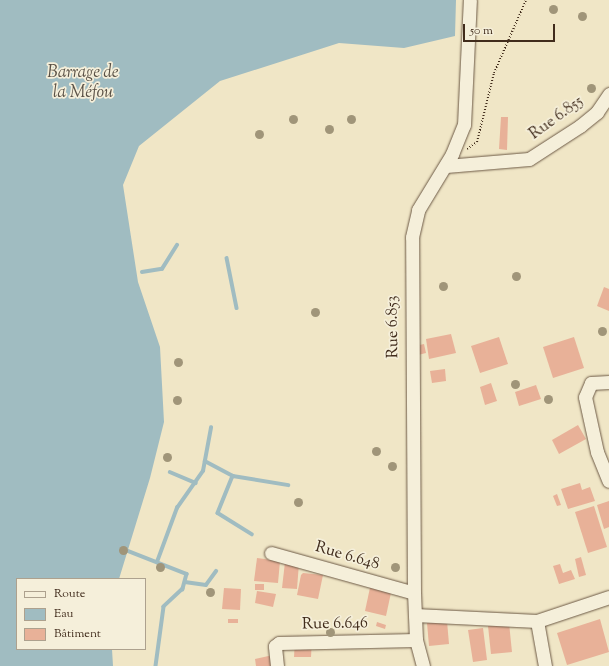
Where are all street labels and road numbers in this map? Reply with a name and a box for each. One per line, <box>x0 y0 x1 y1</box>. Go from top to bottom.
street label: Rue 6.855 <box>526 93 588 145</box>
street label: Rue 6.853 <box>384 295 404 359</box>
street label: Rue 6.648 <box>313 539 381 575</box>
street label: Rue 6.646 <box>302 615 368 635</box>

